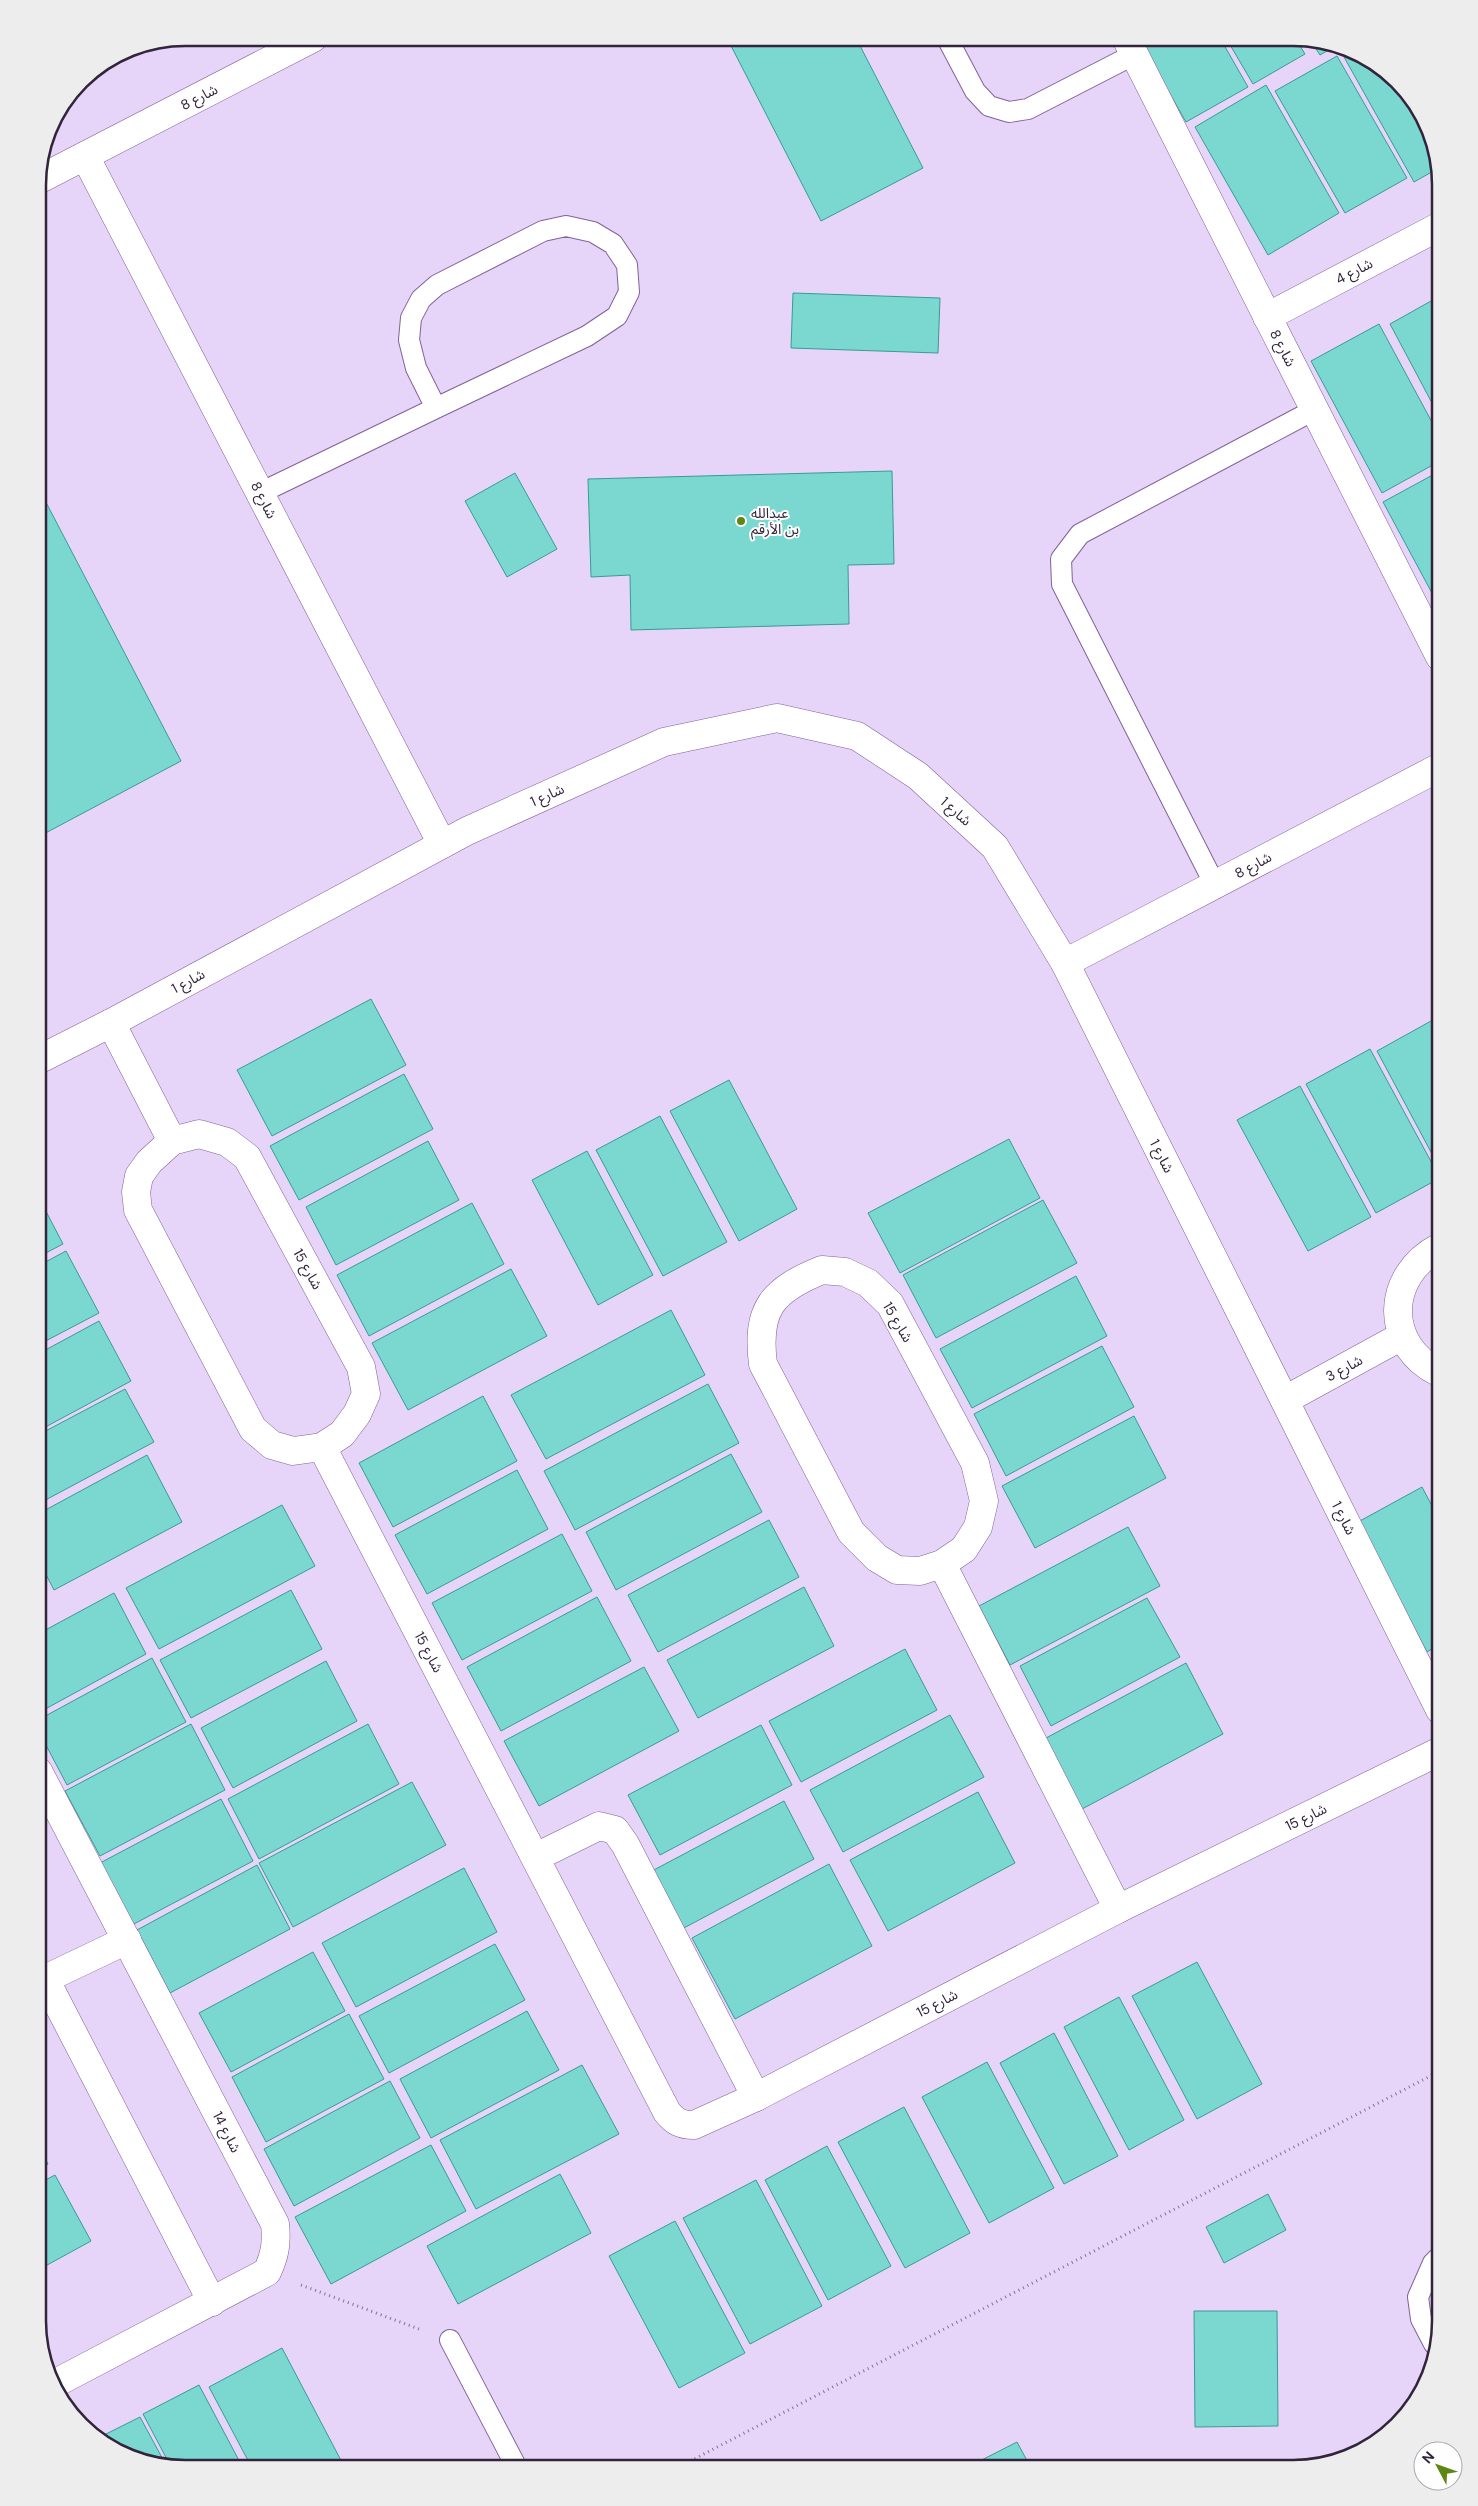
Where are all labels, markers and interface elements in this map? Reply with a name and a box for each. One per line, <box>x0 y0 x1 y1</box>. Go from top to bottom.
street label: شارع 8 <box>177 80 222 116</box>
street label: شارع 4 <box>1332 254 1377 290</box>
street label: شارع 8 <box>1264 326 1300 371</box>
street label: شارع 8 <box>245 478 281 523</box>
place label: عبدالله بن الأرقم <box>751 504 799 540</box>
marker: عبدالله بن الأرقم <box>735 515 747 527</box>
street label: شارع 1 <box>527 780 568 812</box>
street label: شارع 1 <box>935 792 975 831</box>
street label: شارع 8 <box>1231 848 1276 884</box>
street label: شارع 1 <box>168 965 209 999</box>
street label: شارع 1 <box>1144 1136 1178 1177</box>
street label: شارع 15 <box>288 1245 327 1294</box>
street label: شارع 15 <box>877 1299 917 1347</box>
street label: شارع 3 <box>1322 1351 1367 1387</box>
street label: شارع 1 <box>1326 1498 1360 1539</box>
street label: شارع 15 <box>409 1628 447 1677</box>
street label: شارع 15 <box>1282 1799 1331 1837</box>
street label: شارع 15 <box>913 1985 962 2023</box>
street label: شارع 14 <box>207 2108 245 2157</box>
north arrow <box>1413 2441 1463 2491</box>
text: N <box>1418 2448 1438 2467</box>

